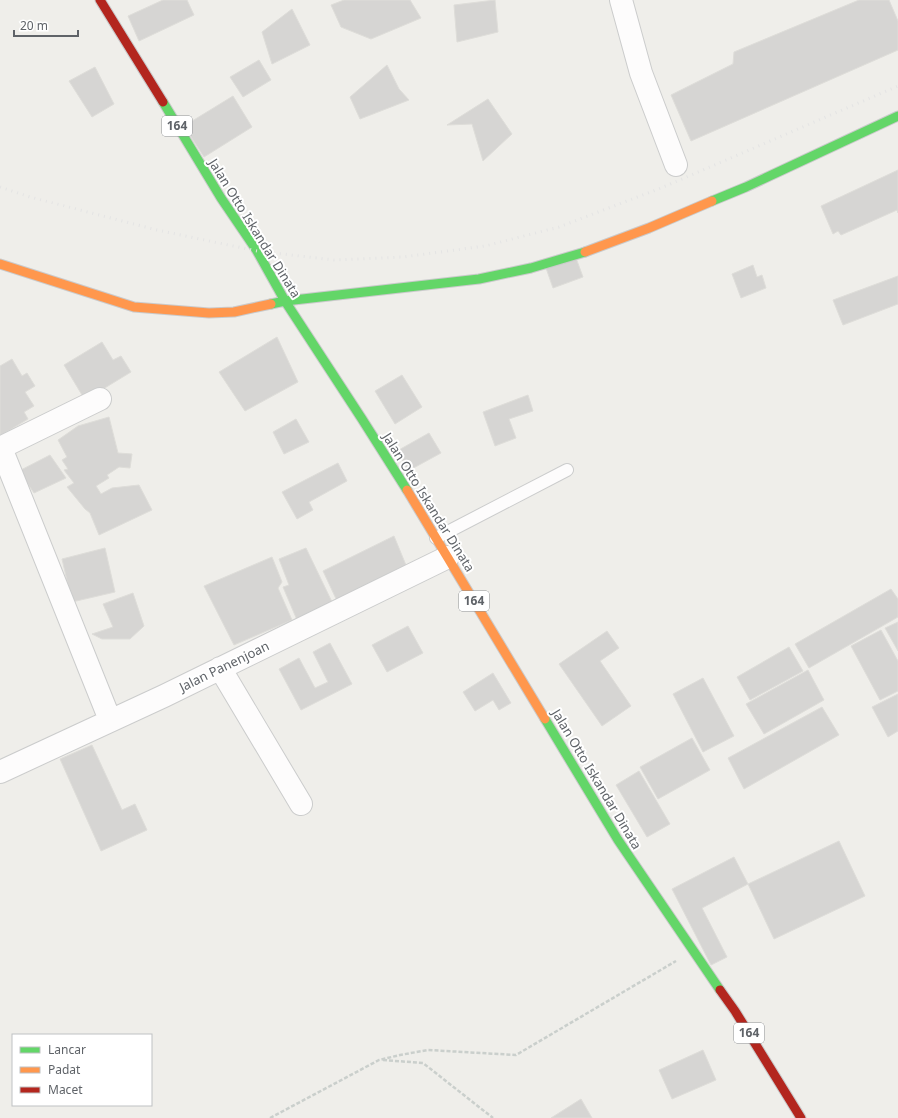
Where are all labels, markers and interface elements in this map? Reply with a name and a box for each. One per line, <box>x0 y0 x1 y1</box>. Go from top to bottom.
scale bar <box>14 12 78 38</box>
text: 20 m <box>20 17 48 34</box>
road number: 164 <box>162 116 192 136</box>
street label: Jalan Otto Iskandar Dinata <box>204 153 305 301</box>
street label: Jalan Otto Iskandar Dinata <box>378 427 479 575</box>
road number: 164 <box>459 591 489 611</box>
street label: Jalan Panenjoan <box>174 636 272 696</box>
street label: Jalan Otto Iskandar Dinata <box>547 704 646 853</box>
road number: 164 <box>734 1023 764 1043</box>
legend <box>12 1034 152 1106</box>
text: Lancar <box>48 1041 86 1058</box>
text: Padat <box>48 1061 81 1078</box>
text: Macet <box>48 1081 83 1098</box>

